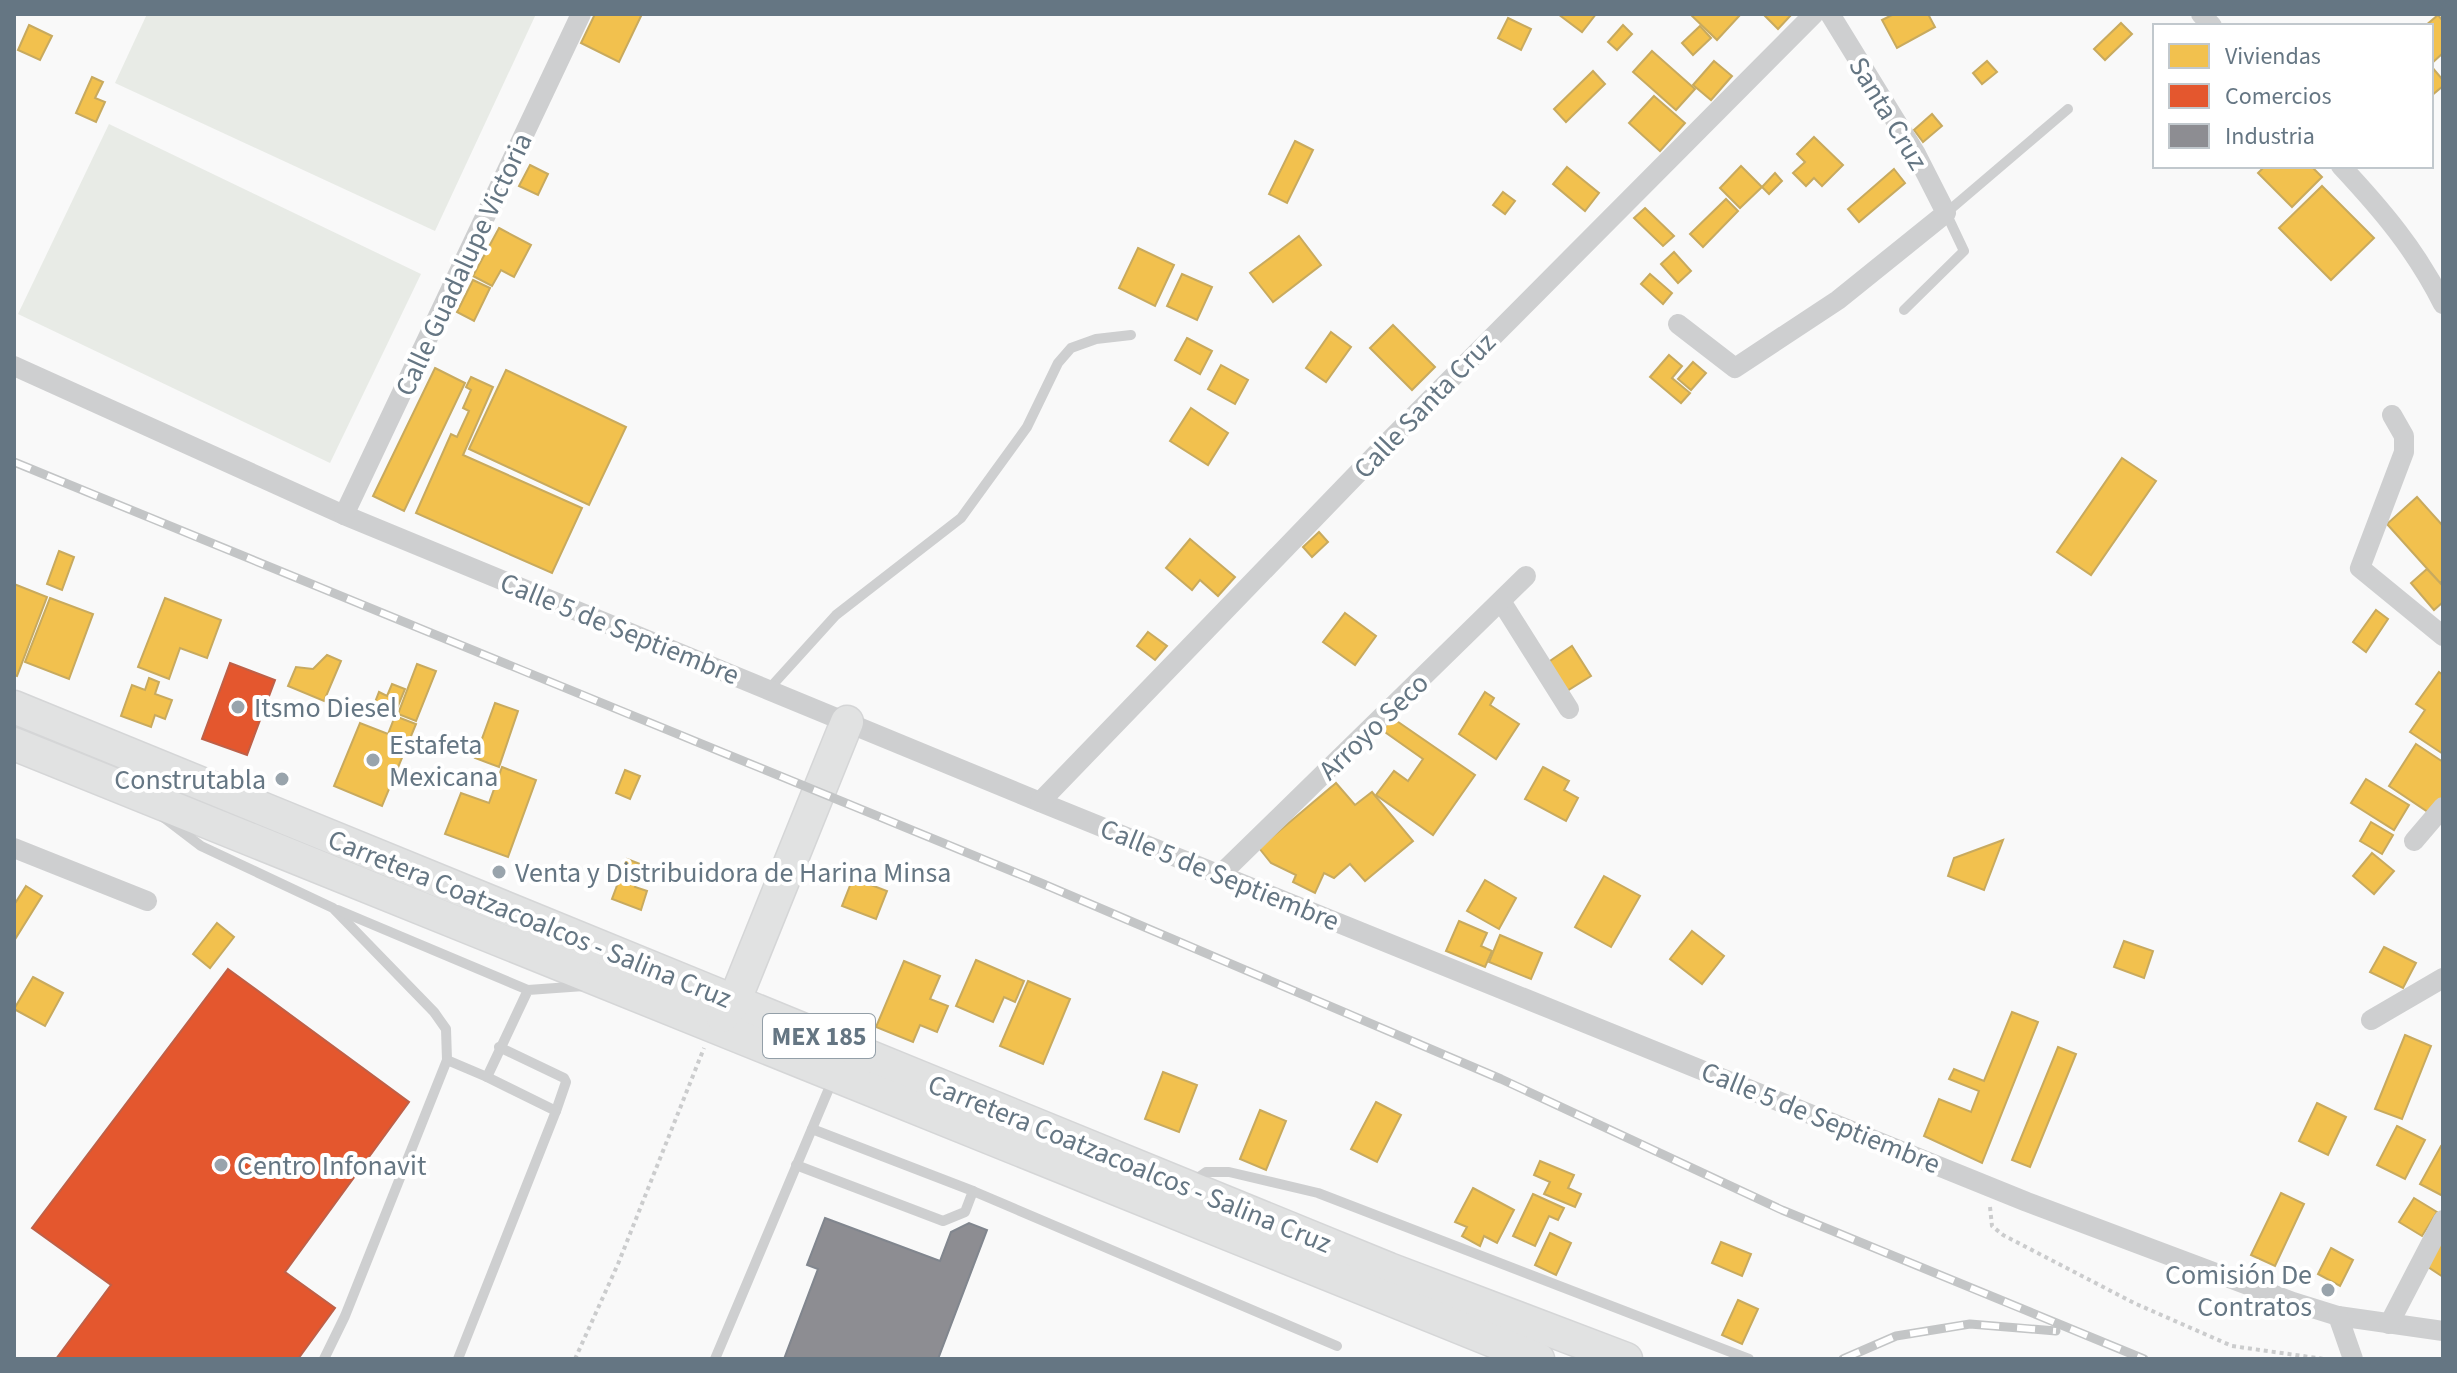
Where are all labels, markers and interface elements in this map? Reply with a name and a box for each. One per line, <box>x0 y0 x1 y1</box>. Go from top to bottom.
legend <box>2153 24 2433 168</box>
text: Viviendas <box>2225 39 2321 74</box>
street label: Santa Cruz <box>1839 49 1938 178</box>
text: Comercios <box>2225 79 2331 114</box>
text: Industria <box>2225 119 2315 154</box>
street label: Calle Guadalupe Victoria <box>385 126 543 403</box>
street label: Calle Santa Cruz <box>1344 324 1505 488</box>
street label: Calle 5 de Septiembre <box>494 563 745 695</box>
street label: Arroyo Seco <box>1310 664 1438 790</box>
place label: Itsmo Diesel <box>254 688 397 728</box>
marker: Itsmo Diesel <box>229 698 247 716</box>
place label: Estafeta Mexicana <box>389 725 498 797</box>
marker: Estafeta Mexicana <box>364 751 382 769</box>
place label: Construtabla <box>114 760 266 800</box>
marker: Construtabla <box>273 770 291 788</box>
street label: Calle 5 de Septiembre <box>1094 809 1345 941</box>
street label: Carretera Coatzacoalcos - Salina Cruz <box>322 819 737 1018</box>
place label: Venta y Distribuidora de Harina Minsa <box>515 853 951 893</box>
marker: Venta y Distribuidora de Harina Minsa <box>490 863 508 881</box>
road number: MEX 185 <box>763 1014 875 1058</box>
street label: Calle 5 de Septiembre <box>1695 1052 1946 1184</box>
street label: Carretera Coatzacoalcos - Salina Cruz <box>922 1064 1337 1263</box>
place label: Centro Infonavit <box>237 1146 427 1186</box>
marker: Centro Infonavit <box>212 1156 230 1174</box>
place label: Comisión De Contratos <box>2165 1255 2312 1327</box>
marker: Comisión De Contratos <box>2319 1281 2337 1299</box>

